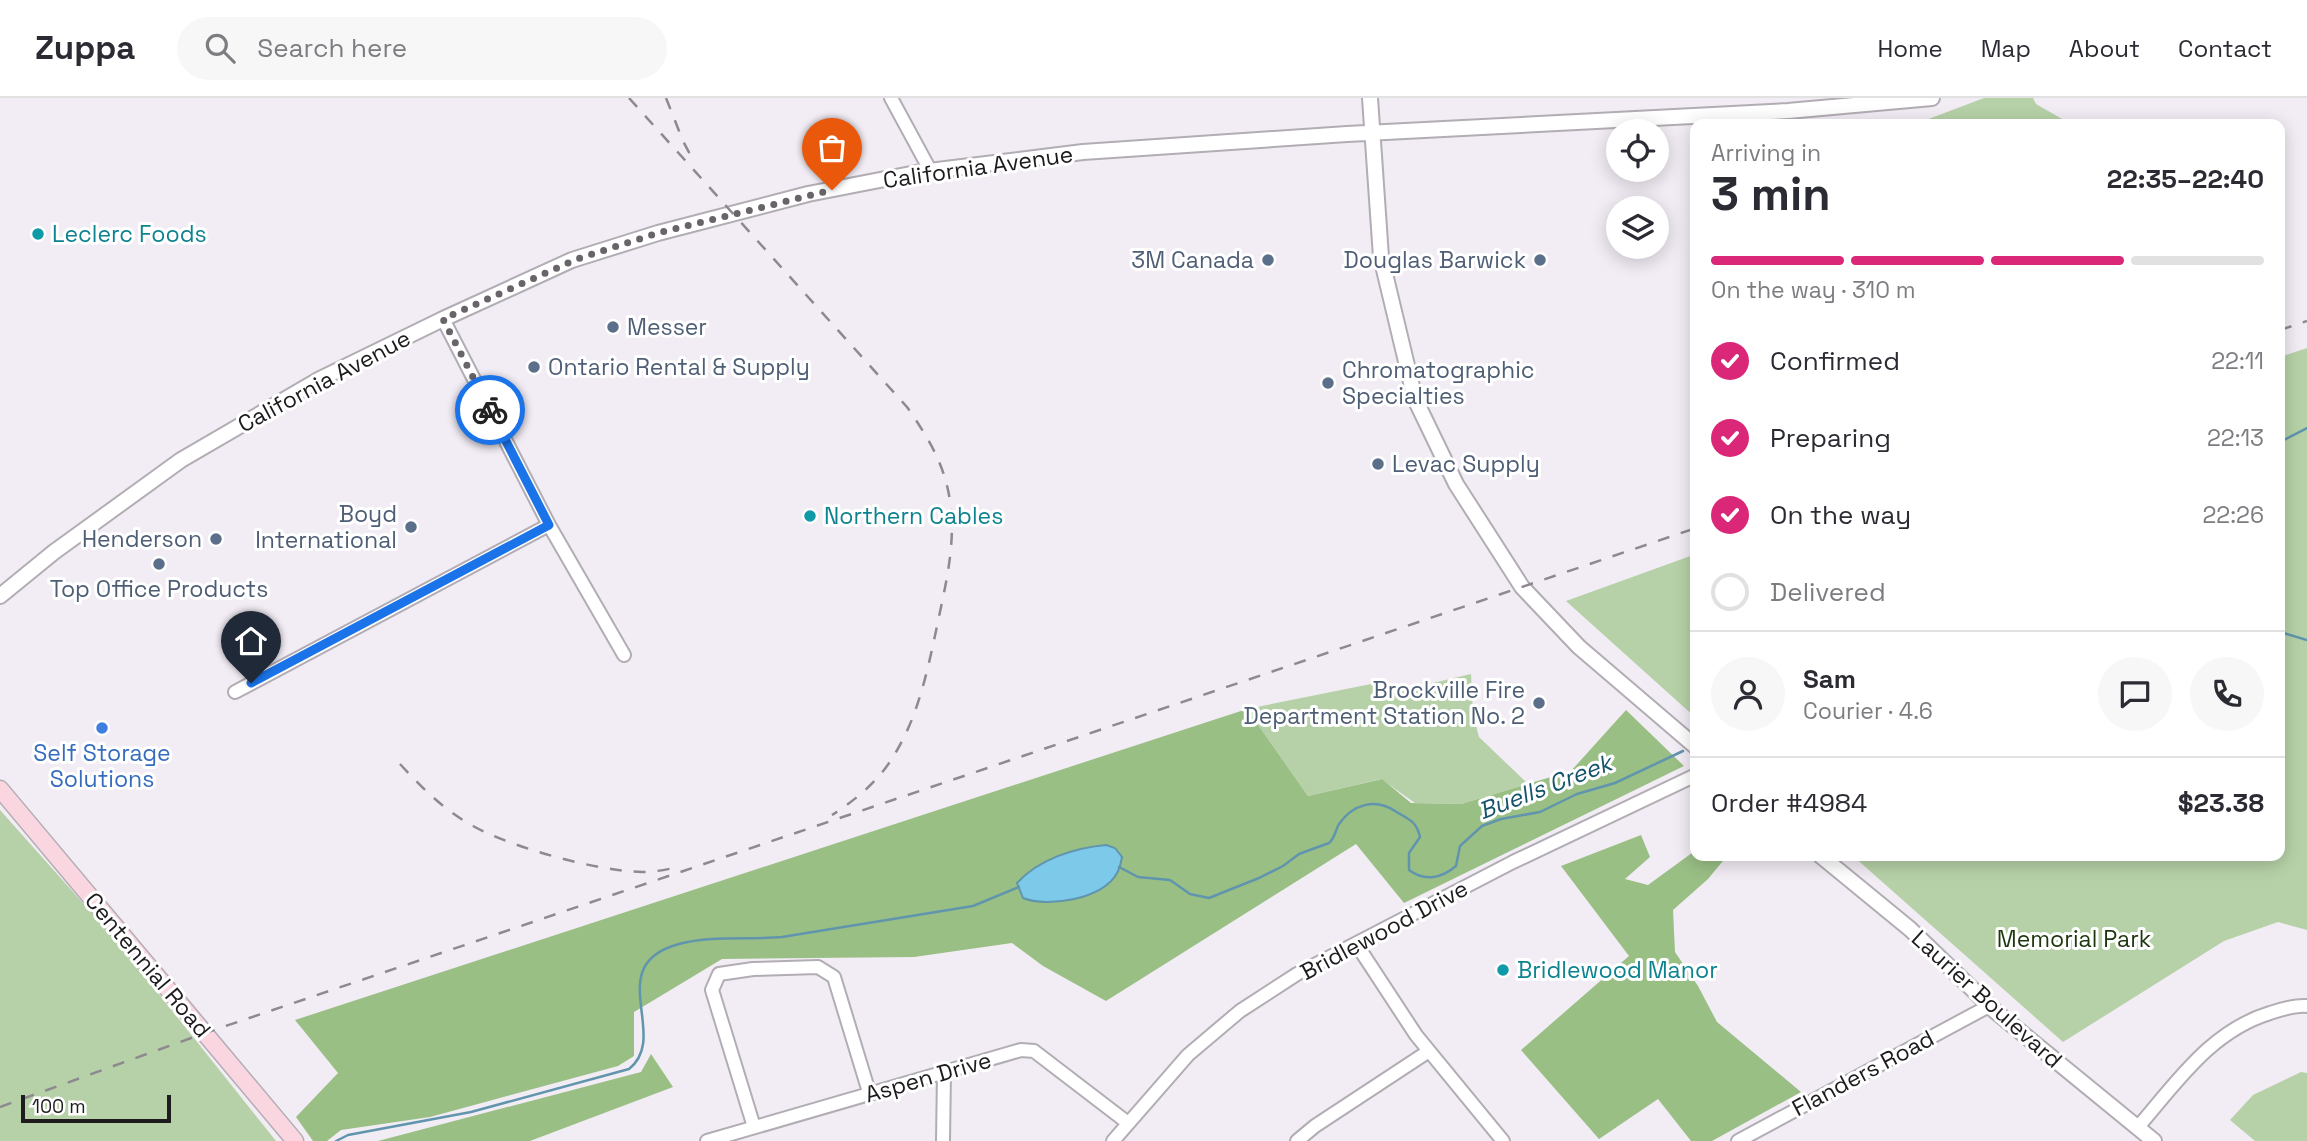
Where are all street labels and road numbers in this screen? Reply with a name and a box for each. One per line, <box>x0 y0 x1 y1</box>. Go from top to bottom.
street label: California Avenue <box>881 139 1075 195</box>
street label: California Avenue <box>232 323 416 439</box>
street label: Bridlewood Drive <box>1295 873 1473 987</box>
street label: Centennial Road <box>78 886 218 1044</box>
street label: Laurier Boulevard <box>1905 923 2069 1075</box>
street label: Flanders Road <box>1787 1023 1939 1123</box>
street label: Aspen Drive <box>861 1045 995 1109</box>

